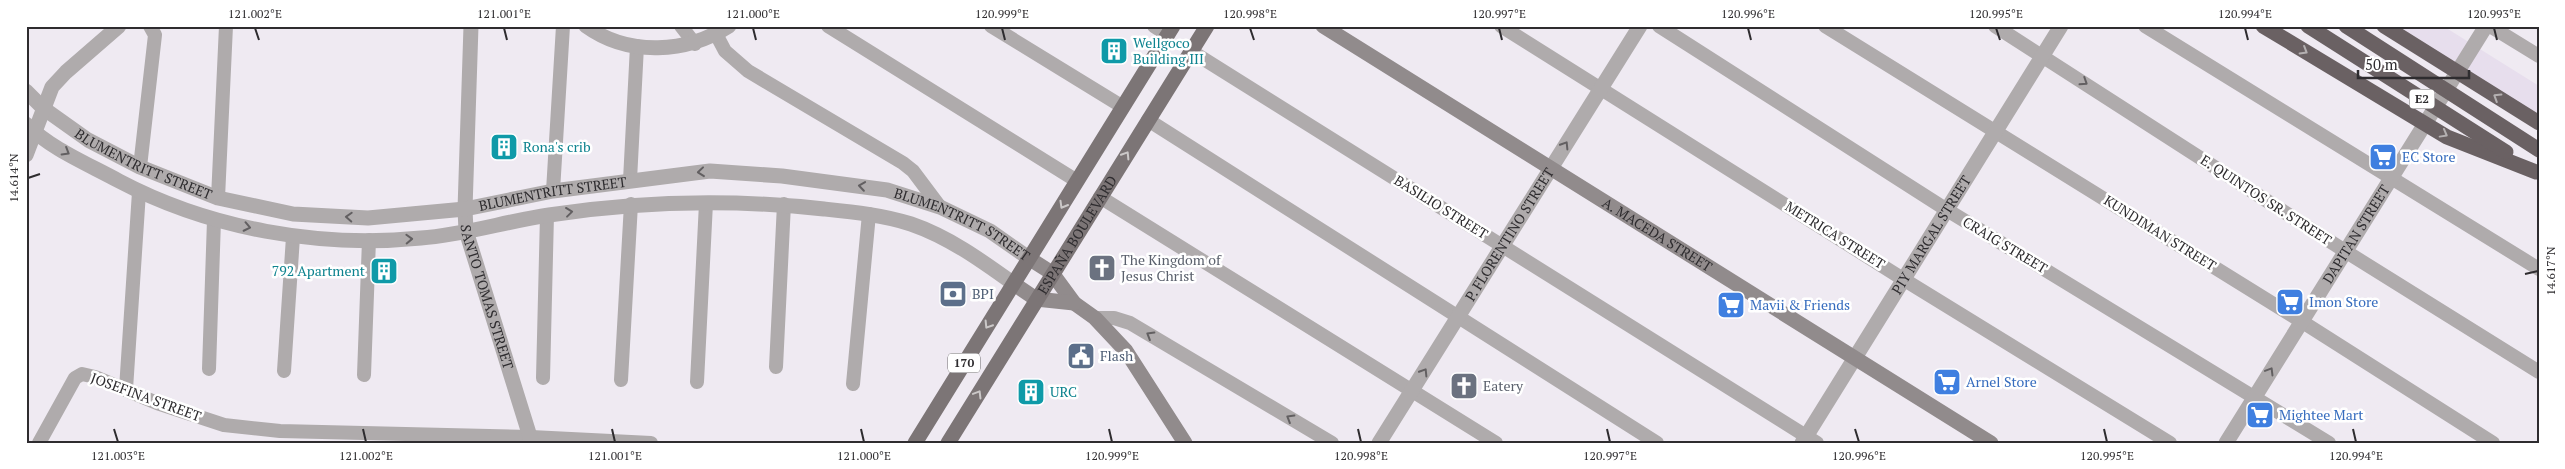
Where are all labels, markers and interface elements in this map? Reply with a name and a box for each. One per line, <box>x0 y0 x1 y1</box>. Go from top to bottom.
text: 121.002°E <box>228 6 282 21</box>
text: 121.001°E <box>477 6 531 21</box>
text: 121.000°E <box>726 6 780 21</box>
text: 120.999°E <box>975 6 1029 21</box>
text: 120.998°E <box>1223 6 1277 21</box>
text: 120.997°E <box>1472 6 1526 21</box>
text: 120.996°E <box>1721 6 1775 21</box>
text: 120.995°E <box>1969 6 2023 21</box>
text: 120.994°E <box>2218 6 2272 21</box>
text: 120.993°E <box>2467 6 2521 21</box>
place label: Wellgoco Building III <box>1133 33 1204 68</box>
building icon: Wellgoco Building III <box>1099 36 1129 66</box>
one-way arrow <box>2299 45 2308 55</box>
scale bar <box>2358 48 2469 80</box>
text: 50 m <box>2365 54 2398 74</box>
one-way arrow <box>2078 76 2088 85</box>
road number: E2 <box>2410 90 2434 108</box>
one-way arrow <box>2494 94 2503 104</box>
street label: BLUMENTRITT STREET <box>71 124 216 204</box>
one-way arrow <box>2439 128 2448 138</box>
building icon: Rona's crib <box>489 132 519 162</box>
place label: Rona's crib <box>523 137 591 156</box>
one-way arrow <box>1559 141 1569 150</box>
supermarket icon: EC Store <box>2368 142 2398 172</box>
one-way arrow <box>60 145 69 155</box>
place label: EC Store <box>2402 147 2455 166</box>
street label: E. QUINTOS SR. STREET <box>2197 150 2336 249</box>
one-way arrow <box>1120 152 1129 161</box>
text: 14.614°N <box>6 153 21 203</box>
street label: P. FLORENTINO STREET <box>1460 164 1558 304</box>
one-way arrow <box>696 166 704 177</box>
street label: BASILIO STREET <box>1391 170 1492 243</box>
street label: PIY MARGAL STREET <box>1887 171 1975 298</box>
street label: BLUMENTRITT STREET <box>477 172 628 215</box>
street label: ESPAÑA BOULEVARD <box>1033 172 1121 298</box>
street label: DAPITAN STREET <box>2318 181 2394 287</box>
one-way arrow <box>858 182 867 192</box>
street label: BLUMENTRITT STREET <box>892 183 1034 265</box>
street label: KUNDIMAN STREET <box>2101 190 2220 275</box>
street label: A. MACEDA STREET <box>1599 193 1716 276</box>
street label: METRICA STREET <box>1782 196 1889 273</box>
one-way arrow <box>1059 199 1069 208</box>
one-way arrow <box>565 208 573 218</box>
one-way arrow <box>345 211 353 222</box>
street label: CRAIG STREET <box>1959 212 2051 277</box>
one-way arrow <box>243 221 252 232</box>
street label: SANTO TOMAS STREET <box>457 224 519 372</box>
one-way arrow <box>406 234 413 244</box>
text: 14.617°N <box>2543 246 2558 296</box>
place label: The Kingdom of Jesus Christ <box>1121 250 1222 285</box>
church icon: The Kingdom of Jesus Christ <box>1087 253 1117 283</box>
building icon: 792 Apartment <box>369 256 399 286</box>
place label: 792 Apartment <box>272 261 366 280</box>
bank icon: BPI <box>938 279 968 309</box>
place label: BPI <box>972 284 994 303</box>
supermarket icon: Imon Store <box>2275 287 2305 317</box>
supermarket icon: Mavii & Friends <box>1716 290 1746 320</box>
place label: Imon Store <box>2309 292 2378 311</box>
place label: Mavii & Friends <box>1750 295 1850 314</box>
one-way arrow <box>984 320 994 329</box>
one-way arrow <box>1147 331 1156 341</box>
public building icon: Flash <box>1066 341 1096 371</box>
place label: Flash <box>1100 346 1133 365</box>
road number: 170 <box>948 353 980 372</box>
supermarket icon: Arnel Store <box>1932 367 1962 397</box>
street label: JOSEFINA STREET <box>88 368 204 425</box>
one-way arrow <box>1417 368 1427 377</box>
one-way arrow <box>2263 368 2273 377</box>
church icon: Eatery <box>1449 371 1479 401</box>
place label: Arnel Store <box>1966 372 2037 391</box>
place label: Eatery <box>1483 376 1524 395</box>
building icon: URC <box>1016 377 1046 407</box>
place label: URC <box>1050 382 1077 401</box>
one-way arrow <box>971 391 981 400</box>
supermarket icon: Mightee Mart <box>2245 400 2275 430</box>
place label: Mightee Mart <box>2279 405 2364 424</box>
one-way arrow <box>1286 414 1295 424</box>
text: 121.003°E <box>91 448 145 463</box>
text: 121.002°E <box>339 448 393 463</box>
text: 121.001°E <box>588 448 642 463</box>
text: 121.000°E <box>837 448 891 463</box>
text: 120.999°E <box>1085 448 1139 463</box>
text: 120.998°E <box>1334 448 1388 463</box>
text: 120.997°E <box>1583 448 1637 463</box>
text: 120.996°E <box>1832 448 1886 463</box>
text: 120.995°E <box>2080 448 2134 463</box>
text: 120.994°E <box>2329 448 2383 463</box>

